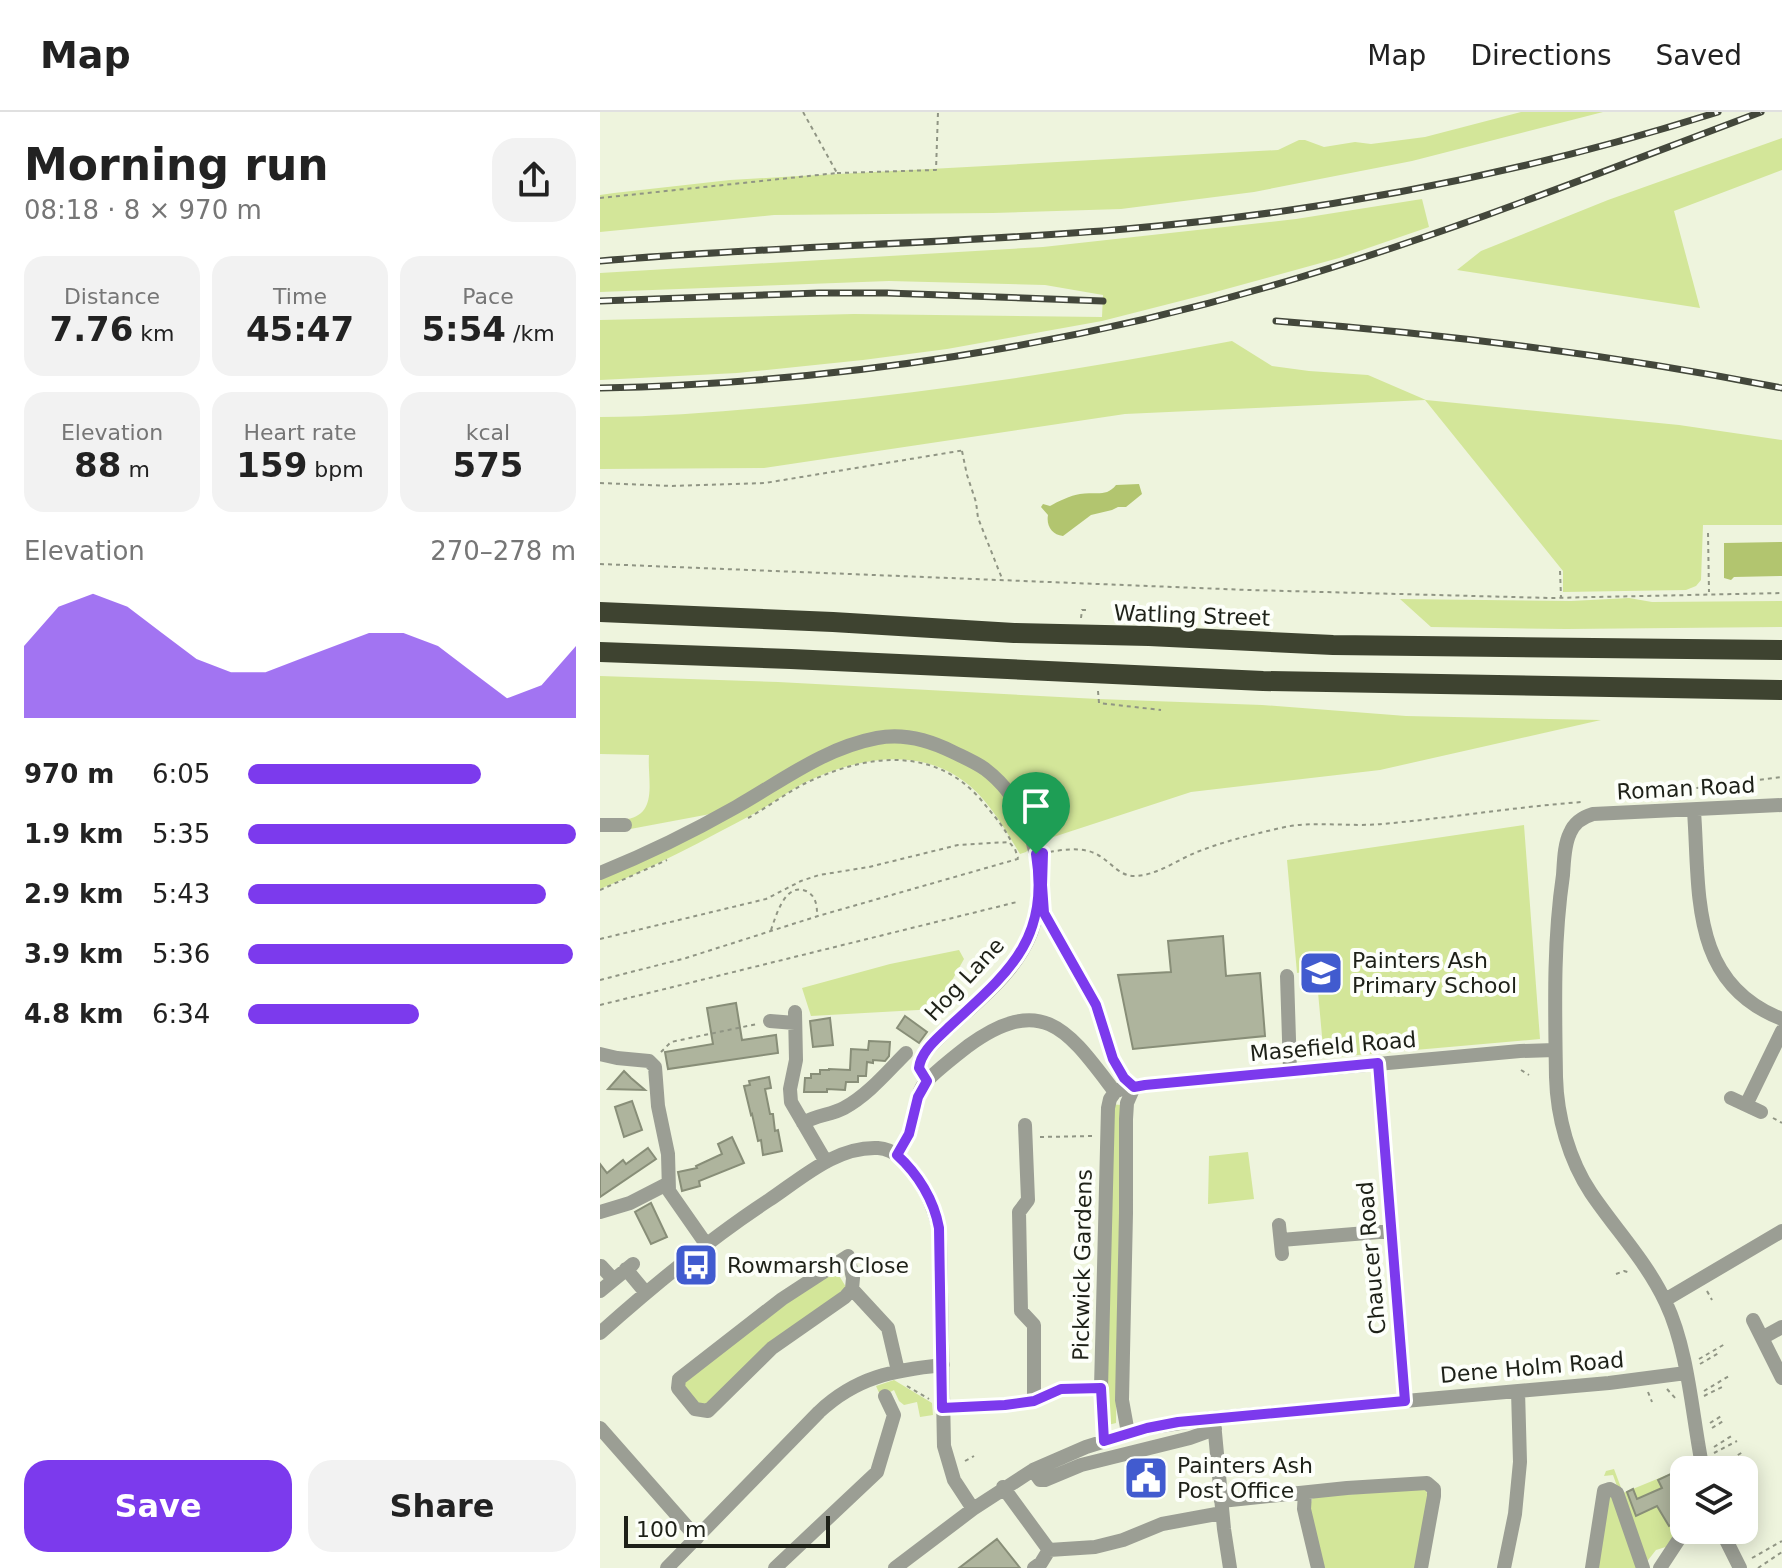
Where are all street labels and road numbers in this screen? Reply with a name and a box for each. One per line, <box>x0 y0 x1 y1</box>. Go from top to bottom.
street label: Watling Street <box>1113 600 1271 631</box>
street label: Roman Road <box>1616 772 1756 805</box>
street label: Hog Lane <box>920 933 1009 1026</box>
street label: Masefield Road <box>1249 1027 1417 1066</box>
street label: Pickwick Gardens <box>1068 1169 1097 1361</box>
street label: Chaucer Road <box>1352 1180 1391 1336</box>
street label: Dene Holm Road <box>1439 1347 1625 1388</box>

